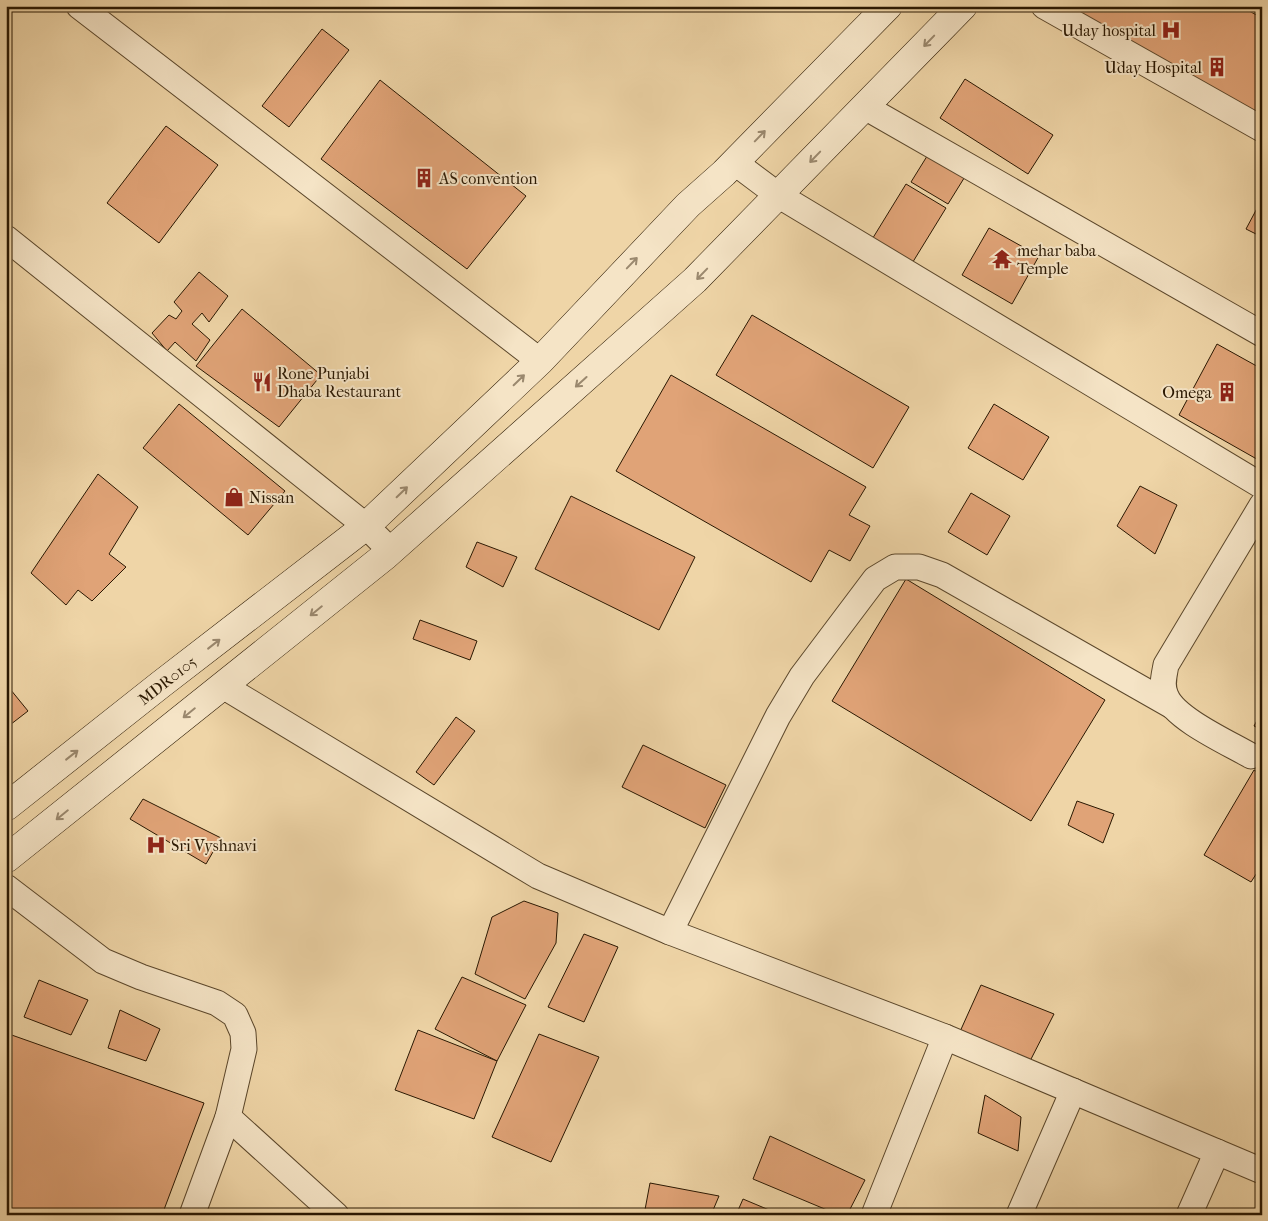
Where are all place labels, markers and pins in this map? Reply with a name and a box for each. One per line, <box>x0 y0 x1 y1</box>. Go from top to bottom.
hospital icon: Uday hospital <box>1160 19 1182 41</box>
place label: Uday hospital <box>1062 21 1157 40</box>
building icon: Uday Hospital <box>1206 56 1228 78</box>
place label: Uday Hospital <box>1105 58 1203 77</box>
building icon: AS convention <box>413 167 435 189</box>
place label: AS convention <box>438 169 538 188</box>
place label: mehar baba Temple <box>1017 241 1097 278</box>
temple icon: mehar baba Temple <box>991 248 1013 270</box>
place label: Rone Punjabi Dhaba Restaurant <box>277 364 402 401</box>
restaurant icon: Rone Punjabi Dhaba Restaurant <box>251 371 273 393</box>
building icon: Omega <box>1216 381 1238 403</box>
place label: Omega <box>1162 383 1213 402</box>
shop icon: Nissan <box>223 486 245 508</box>
place label: Nissan <box>249 488 295 507</box>
hospital icon: Sri Vyshnavi <box>145 834 167 856</box>
place label: Sri Vyshnavi <box>171 836 257 855</box>

